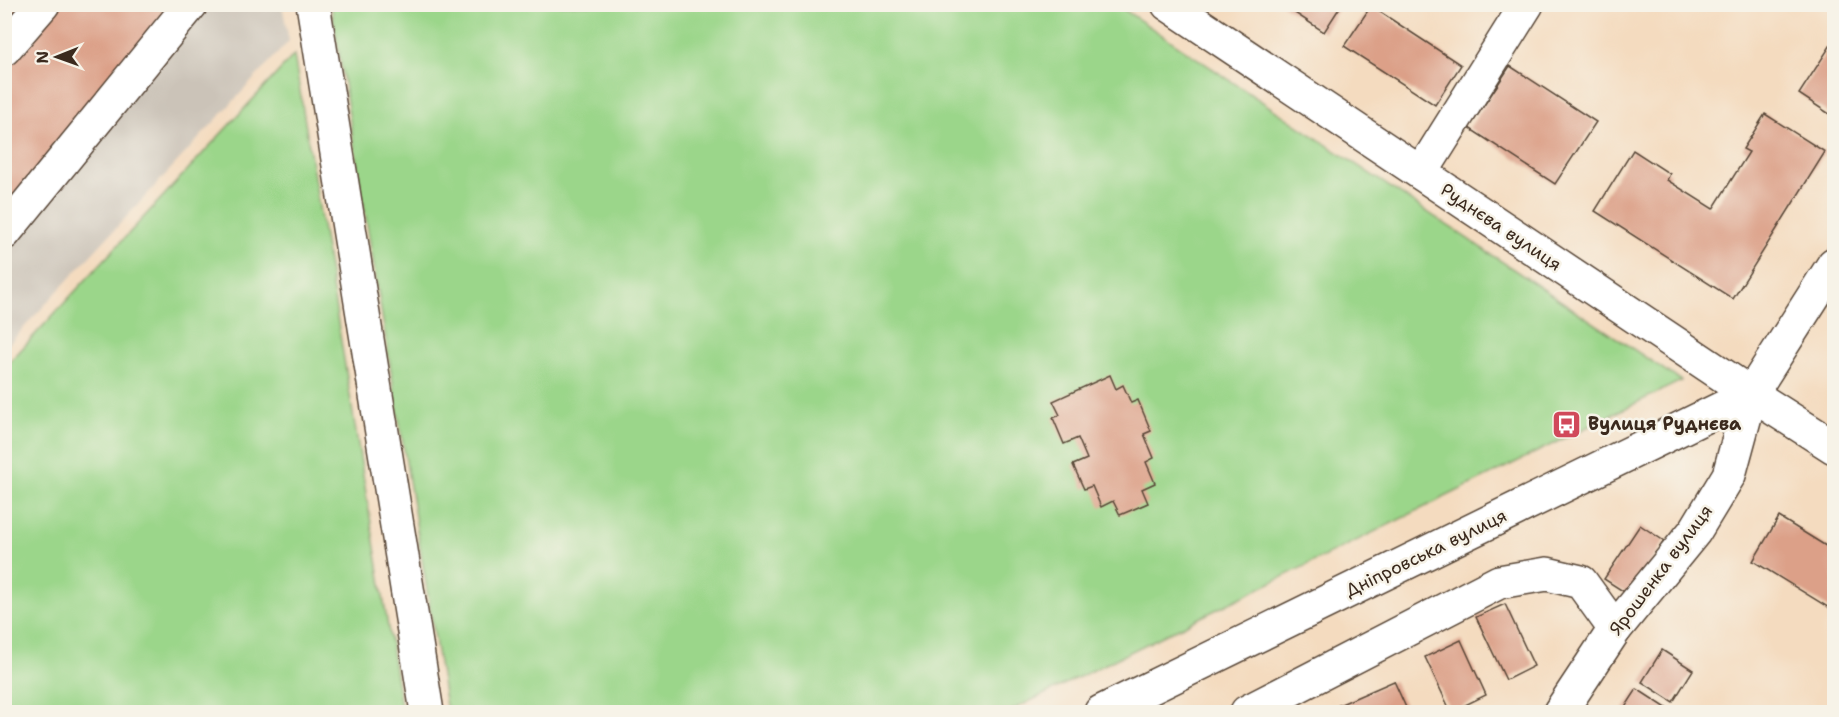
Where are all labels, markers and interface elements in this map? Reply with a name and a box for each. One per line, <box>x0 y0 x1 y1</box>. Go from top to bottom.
north arrow <box>27 27 87 87</box>
text: N <box>32 51 53 64</box>
street label: Руднєва вулиця <box>1436 178 1566 276</box>
bus stop icon: Вулиця Руднєва <box>1551 408 1583 440</box>
place label: Вулиця Руднєва <box>1588 412 1742 436</box>
street label: Ярошенка вулиця <box>1604 500 1718 640</box>
street label: Дніпровська вулиця <box>1341 503 1511 603</box>

